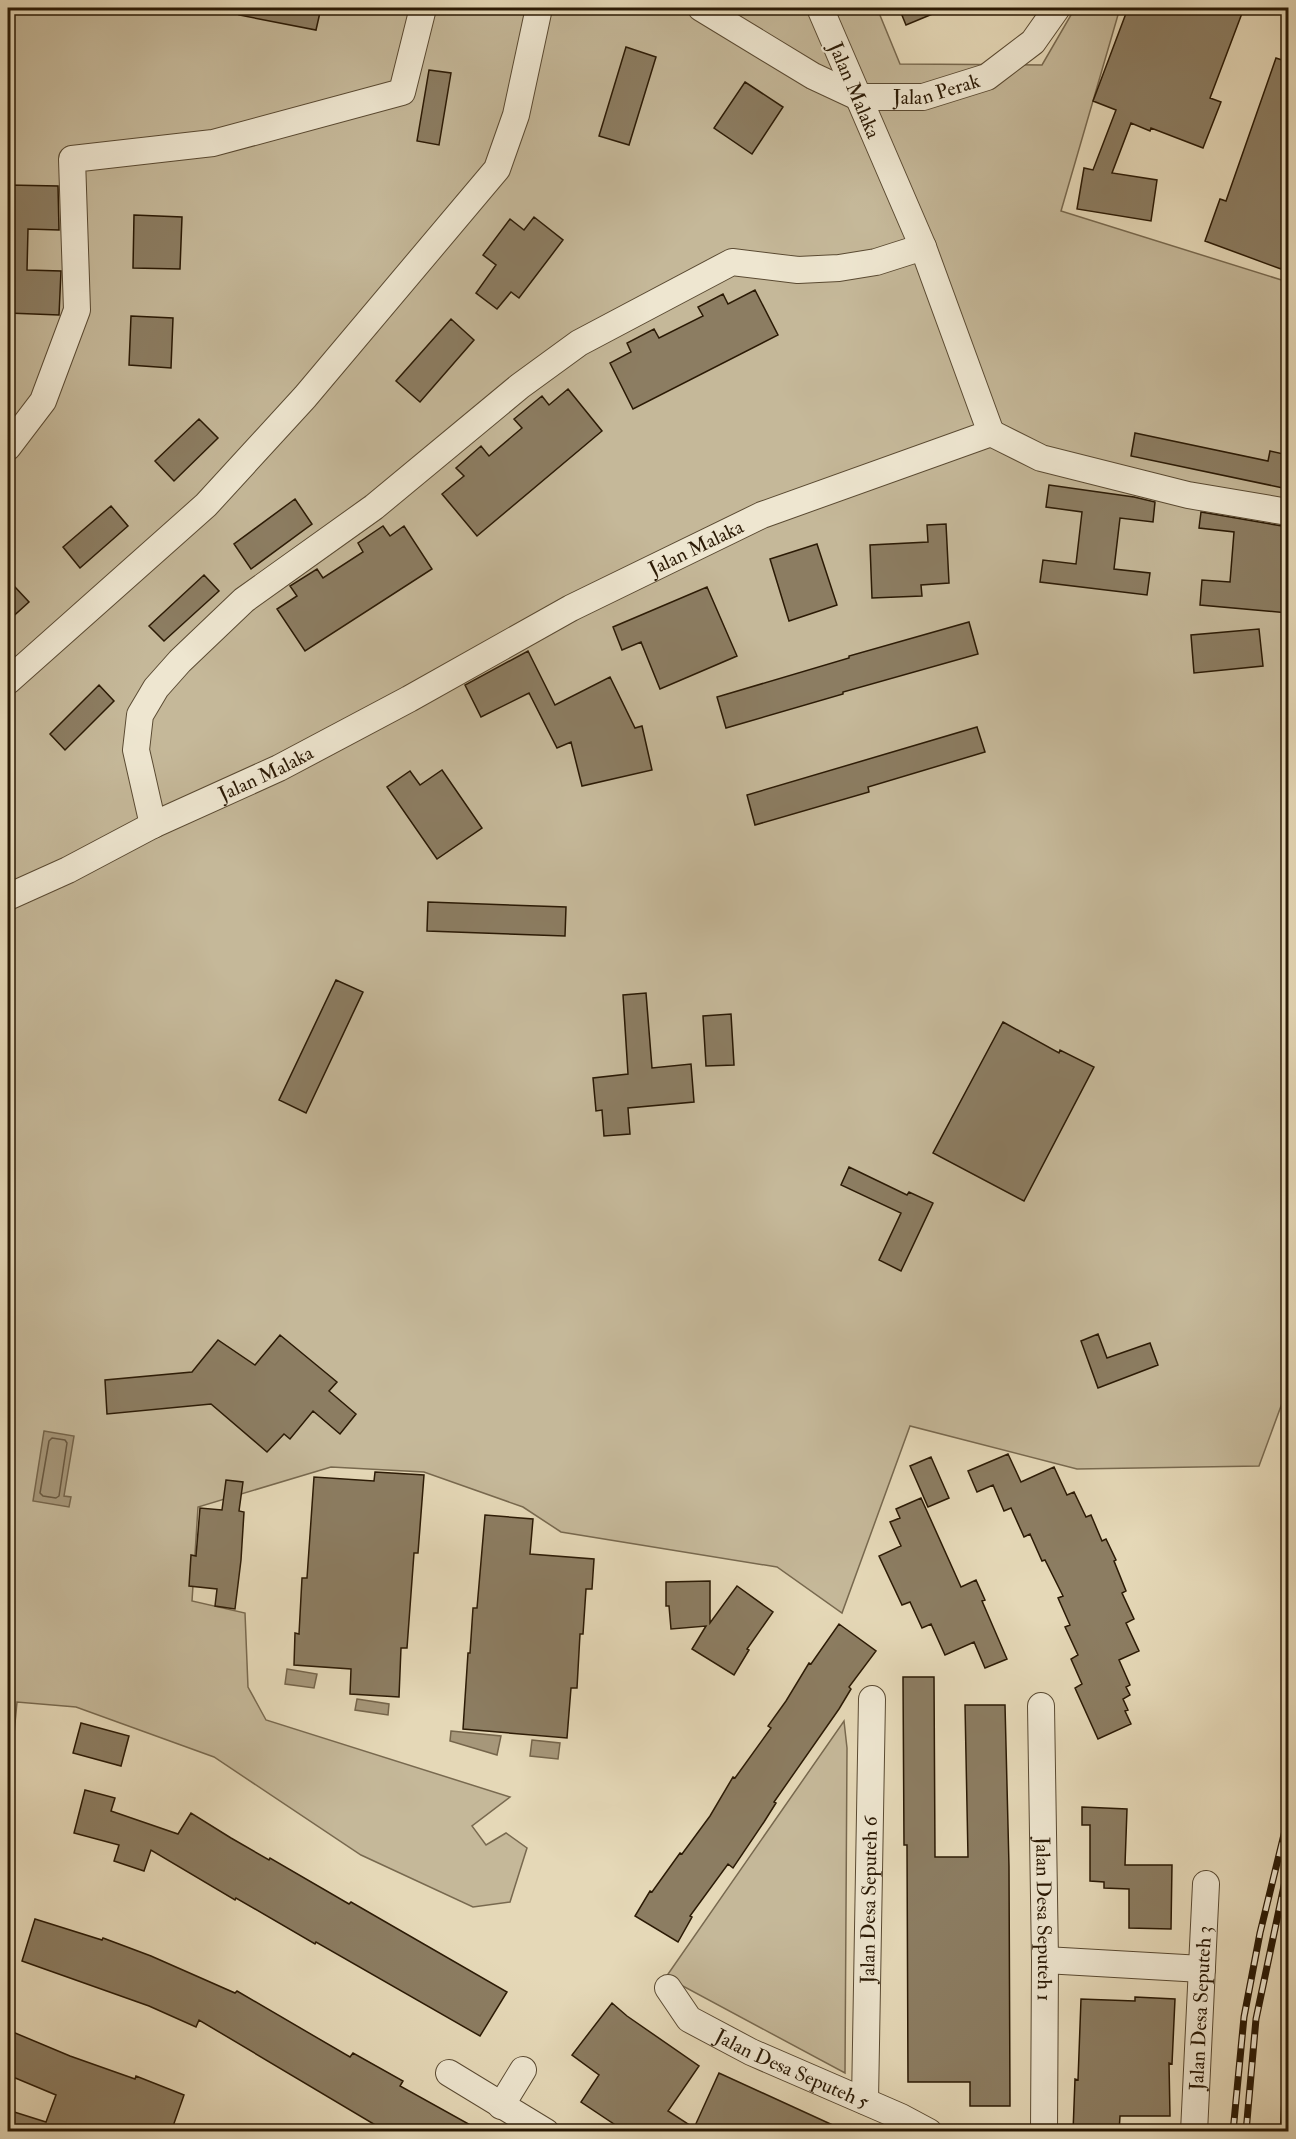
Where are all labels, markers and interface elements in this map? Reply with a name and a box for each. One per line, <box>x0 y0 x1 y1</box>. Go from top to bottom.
street label: Jalan Malaka <box>823 37 886 143</box>
street label: Jalan Perak <box>892 68 983 110</box>
street label: Jalan Malaka <box>644 514 748 582</box>
street label: Jalan Malaka <box>214 740 318 807</box>
street label: Jalan Desa Seputeh 6 <box>855 1815 883 1985</box>
street label: Jalan Desa Seputeh 1 <box>1030 1836 1057 2001</box>
street label: Jalan Desa Seputeh 3 <box>1184 1925 1217 2092</box>
street label: Jalan Desa Seputeh 5 <box>710 2023 873 2115</box>

